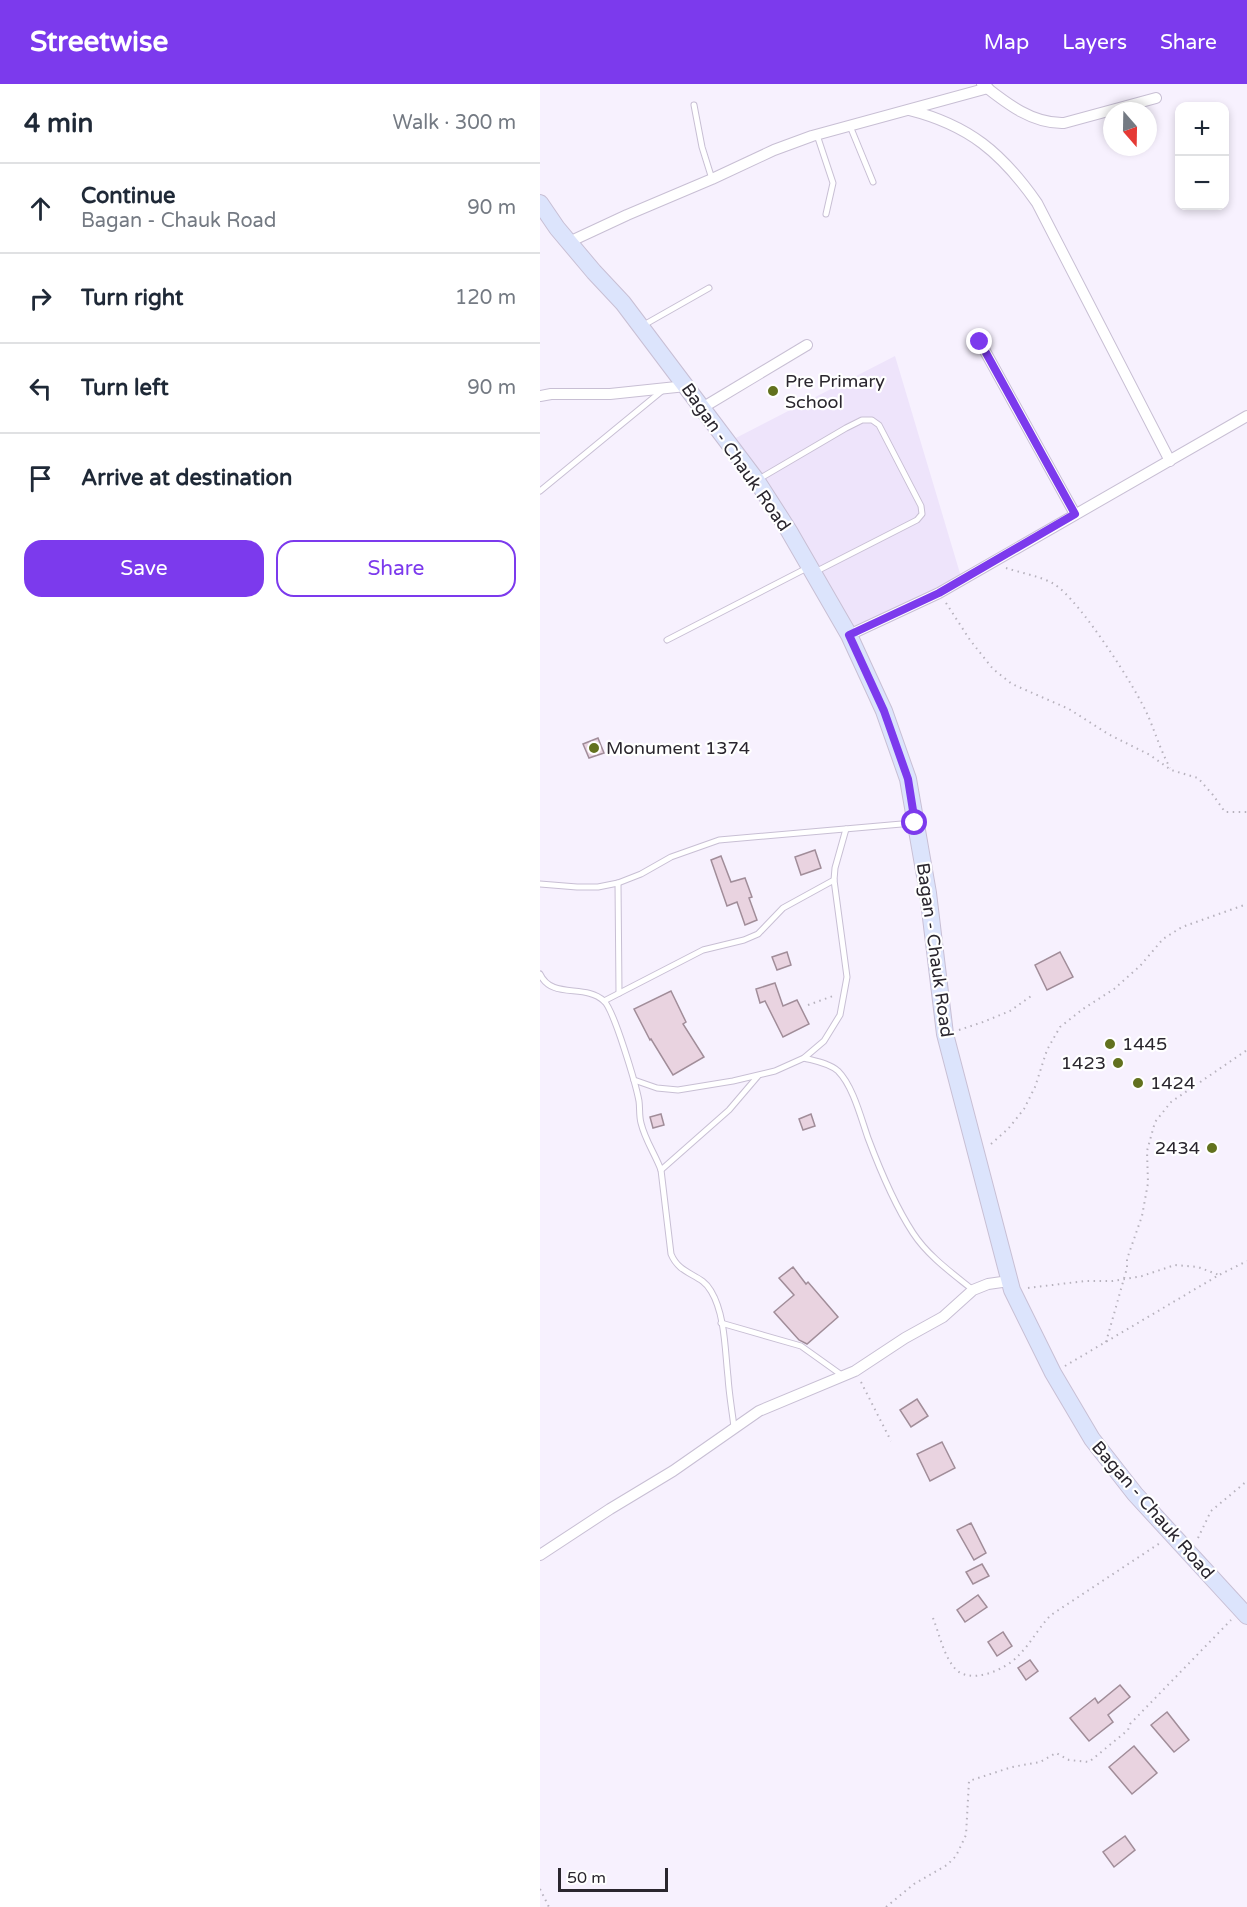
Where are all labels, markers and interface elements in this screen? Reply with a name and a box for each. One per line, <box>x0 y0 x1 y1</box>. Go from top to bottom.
text: Streetwise <box>30 25 168 59</box>
text: Map <box>984 30 1029 55</box>
text: Layers <box>1062 30 1127 55</box>
text: Share <box>1160 30 1217 55</box>
north arrow <box>1103 102 1157 156</box>
map controls <box>1175 102 1229 210</box>
button: + <box>1175 102 1229 156</box>
text: 4 min <box>24 108 93 139</box>
text: Walk · 300 m <box>393 111 516 135</box>
button: − <box>1175 156 1229 210</box>
text: Continue <box>81 183 176 209</box>
icon: ahead <box>24 192 57 225</box>
text: 90 m <box>467 196 516 220</box>
text: Bagan - Chauk Road <box>81 209 276 233</box>
icon: right <box>24 282 57 315</box>
text: Turn right <box>81 285 183 311</box>
text: 120 m <box>455 286 516 310</box>
route end <box>966 328 992 354</box>
place label: Pre Primary School <box>785 370 885 413</box>
icon: left <box>24 372 57 405</box>
text: Turn left <box>81 375 169 401</box>
text: 90 m <box>467 376 516 400</box>
street label: Bagan - Chauk Road <box>677 379 795 535</box>
marker: Pre Primary School <box>766 384 780 398</box>
icon: arrive <box>24 462 57 495</box>
text: Arrive at destination <box>81 465 292 491</box>
button: Save <box>24 540 264 597</box>
button: Share <box>276 540 516 597</box>
place label: Monument 1374 <box>606 737 750 759</box>
marker: Monument 1374 <box>587 741 601 755</box>
route start <box>901 809 927 835</box>
street label: Bagan - Chauk Road <box>912 861 958 1039</box>
place label: 1445 <box>1122 1033 1167 1055</box>
marker: 1445 <box>1103 1037 1117 1051</box>
place label: 1423 <box>1061 1052 1106 1074</box>
marker: 1423 <box>1111 1056 1125 1070</box>
place label: 1424 <box>1150 1072 1195 1094</box>
marker: 1424 <box>1131 1076 1145 1090</box>
place label: 2434 <box>1155 1137 1200 1159</box>
marker: 2434 <box>1205 1141 1219 1155</box>
street label: Bagan - Chauk Road <box>1087 1436 1219 1584</box>
scale bar <box>558 1865 668 1892</box>
text: 50 m <box>567 1868 606 1888</box>

